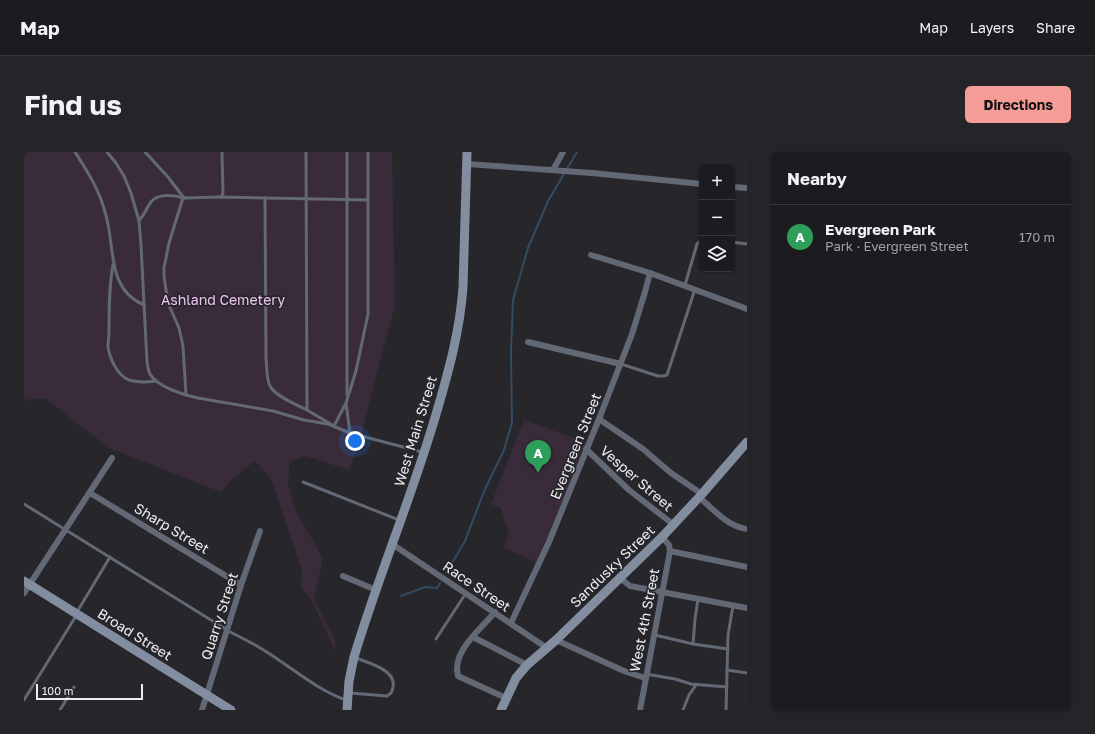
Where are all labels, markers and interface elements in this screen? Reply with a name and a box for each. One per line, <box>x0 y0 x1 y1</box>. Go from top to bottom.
text: Map <box>20 16 60 39</box>
text: Map <box>919 19 948 36</box>
text: Layers <box>970 19 1014 36</box>
text: Share <box>1036 19 1075 36</box>
button: Directions <box>965 86 1071 123</box>
text: Find us <box>24 88 122 121</box>
map controls <box>699 164 735 272</box>
button: + <box>699 164 735 200</box>
text: Nearby <box>787 168 847 189</box>
button: − <box>699 200 735 236</box>
text: Evergreen Park <box>825 220 936 238</box>
text: A <box>795 229 805 245</box>
text: 170 m <box>1019 229 1055 245</box>
button: layers <box>699 236 735 272</box>
text: Park · Evergreen Street <box>825 238 969 254</box>
park label: Ashland Cemetery <box>161 291 285 308</box>
street label: West Main Street <box>390 374 440 488</box>
street label: Evergreen Street <box>546 390 604 502</box>
your location <box>345 431 365 451</box>
pin: A <box>525 440 551 473</box>
street label: Vesper Street <box>597 442 677 514</box>
street label: Sharp Street <box>131 499 213 557</box>
street label: Sandusky Street <box>566 521 658 611</box>
street label: Race Street <box>440 557 514 615</box>
street label: West 4th Street <box>626 567 662 673</box>
street label: Quarry Street <box>197 570 241 662</box>
street label: Broad Street <box>95 604 175 664</box>
scale bar <box>36 682 143 701</box>
text: 100 m <box>42 684 73 697</box>

